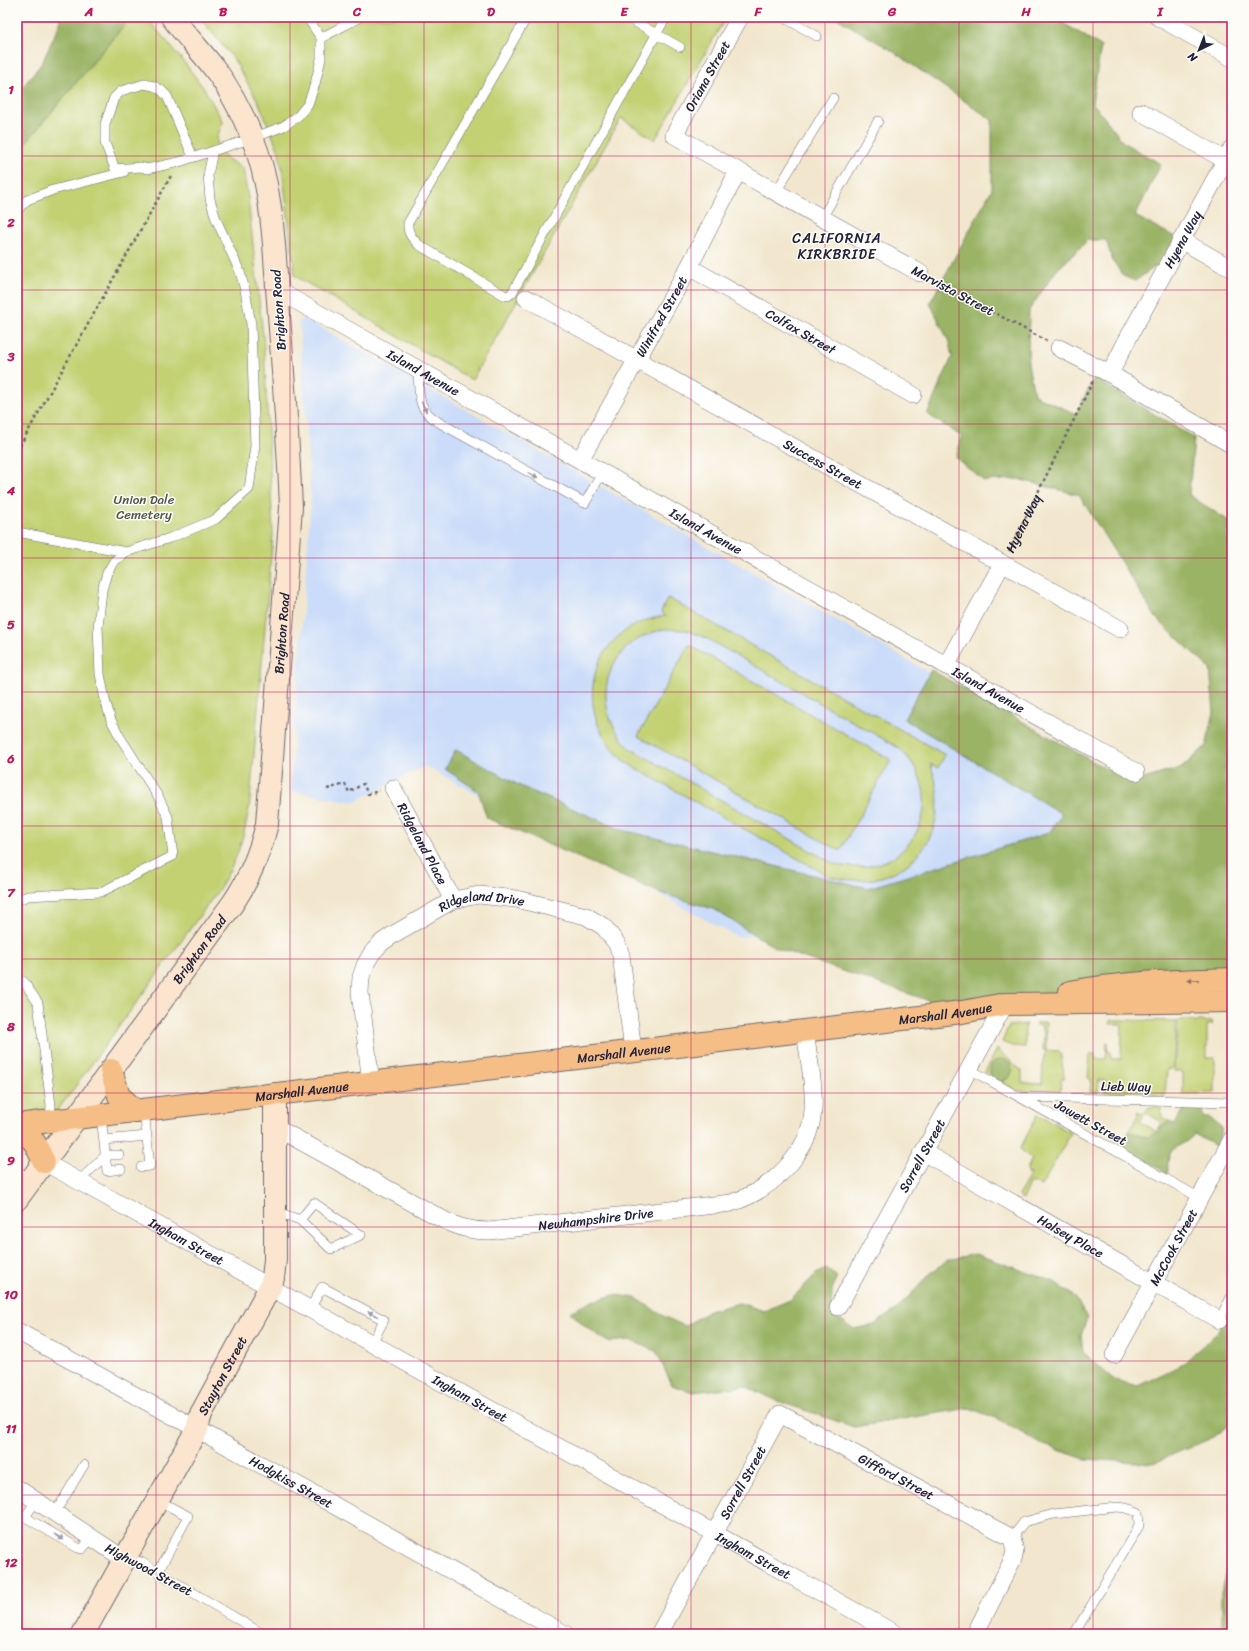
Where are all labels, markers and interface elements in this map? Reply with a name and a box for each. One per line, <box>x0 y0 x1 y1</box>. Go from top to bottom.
text: A <box>84 0 93 23</box>
text: B <box>219 0 228 23</box>
text: C <box>352 0 362 23</box>
text: D <box>487 0 495 23</box>
text: E <box>620 0 629 23</box>
text: F <box>753 0 762 23</box>
text: G <box>887 0 897 23</box>
text: H <box>1020 0 1031 23</box>
text: I <box>1156 0 1164 23</box>
north arrow <box>1179 30 1219 70</box>
street label: Oriana Street <box>678 36 737 116</box>
text: N <box>1183 47 1203 67</box>
text: 1 <box>8 78 14 101</box>
street label: Hyena Way <box>1157 206 1208 273</box>
text: 2 <box>6 211 15 234</box>
district label: CALIFORNIA KIRKBRIDE <box>792 226 882 267</box>
street label: Marvista Street <box>907 259 999 322</box>
street label: Brighton Road <box>264 268 293 351</box>
street label: Winifred Street <box>629 271 694 361</box>
street label: Colfax Street <box>761 302 841 361</box>
street label: Island Avenue <box>382 342 464 403</box>
text: 3 <box>6 345 15 368</box>
one-way arrow <box>420 401 427 413</box>
street label: Success Street <box>779 433 867 496</box>
one-way arrow <box>527 471 539 478</box>
text: 4 <box>6 479 16 502</box>
park label: Union Dale Cemetery <box>114 488 175 526</box>
street label: Hyena Way <box>999 490 1048 557</box>
street label: Island Avenue <box>664 501 747 561</box>
street label: Brighton Road <box>267 591 297 675</box>
text: 5 <box>7 613 15 636</box>
street label: Island Avenue <box>947 659 1029 720</box>
text: 6 <box>6 747 15 770</box>
street label: Ridgeland Place <box>391 798 454 889</box>
text: 7 <box>7 881 16 904</box>
street label: Ridgeland Drive <box>434 884 528 918</box>
street label: Brighton Road <box>166 909 233 989</box>
one-way arrow <box>1186 977 1199 983</box>
street label: Marshall Avenue <box>897 996 994 1031</box>
text: 8 <box>6 1015 15 1038</box>
street label: Marshall Avenue <box>576 1036 672 1070</box>
street label: Marshall Avenue <box>254 1074 350 1108</box>
street label: Lieb Way <box>1101 1075 1152 1098</box>
street label: Jawett Street <box>1049 1092 1132 1152</box>
street label: Sorrell Street <box>892 1114 952 1197</box>
text: 9 <box>7 1149 15 1172</box>
street label: Newhampshire Drive <box>537 1201 655 1237</box>
street label: McCook Street <box>1143 1204 1204 1290</box>
street label: Halsey Place <box>1033 1208 1109 1265</box>
street label: Ingham Street <box>143 1211 229 1272</box>
text: 10 <box>4 1283 18 1306</box>
one-way arrow <box>367 1311 379 1317</box>
street label: Stayton Street <box>191 1332 253 1419</box>
street label: Ingham Street <box>427 1368 512 1429</box>
text: 11 <box>5 1417 17 1440</box>
street label: Sorrell Street <box>713 1441 773 1524</box>
street label: Gifford Street <box>854 1447 939 1507</box>
street label: Hodgkiss Street <box>245 1449 338 1515</box>
street label: Ingham Street <box>710 1525 795 1586</box>
one-way arrow <box>53 1534 65 1541</box>
street label: Highwood Street <box>101 1537 197 1602</box>
text: 12 <box>4 1551 18 1574</box>

